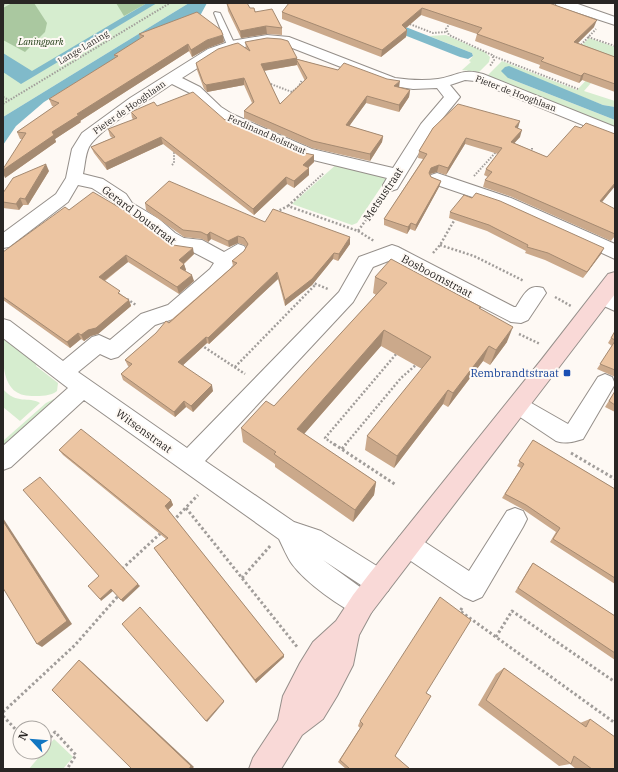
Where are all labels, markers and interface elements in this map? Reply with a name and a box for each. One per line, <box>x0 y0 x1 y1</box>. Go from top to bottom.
street label: Lange Laning <box>56 27 110 66</box>
park label: Laningpark <box>17 36 64 47</box>
street label: Pieter de Hooghlaan <box>474 72 558 114</box>
street label: Pieter de Hooghlaan <box>91 78 168 136</box>
street label: Ferdinand Bolstraat <box>226 112 308 156</box>
street label: Metsustraat <box>360 165 406 223</box>
street label: Gerard Doustraat <box>99 182 179 248</box>
street label: Bosboomstraat <box>399 251 475 301</box>
place label: Rembrandtstraat <box>471 366 559 380</box>
marker: Rembrandtstraat <box>562 368 572 378</box>
street label: Witsenstraat <box>113 406 175 456</box>
north arrow <box>12 720 52 760</box>
text: N <box>15 728 31 743</box>

